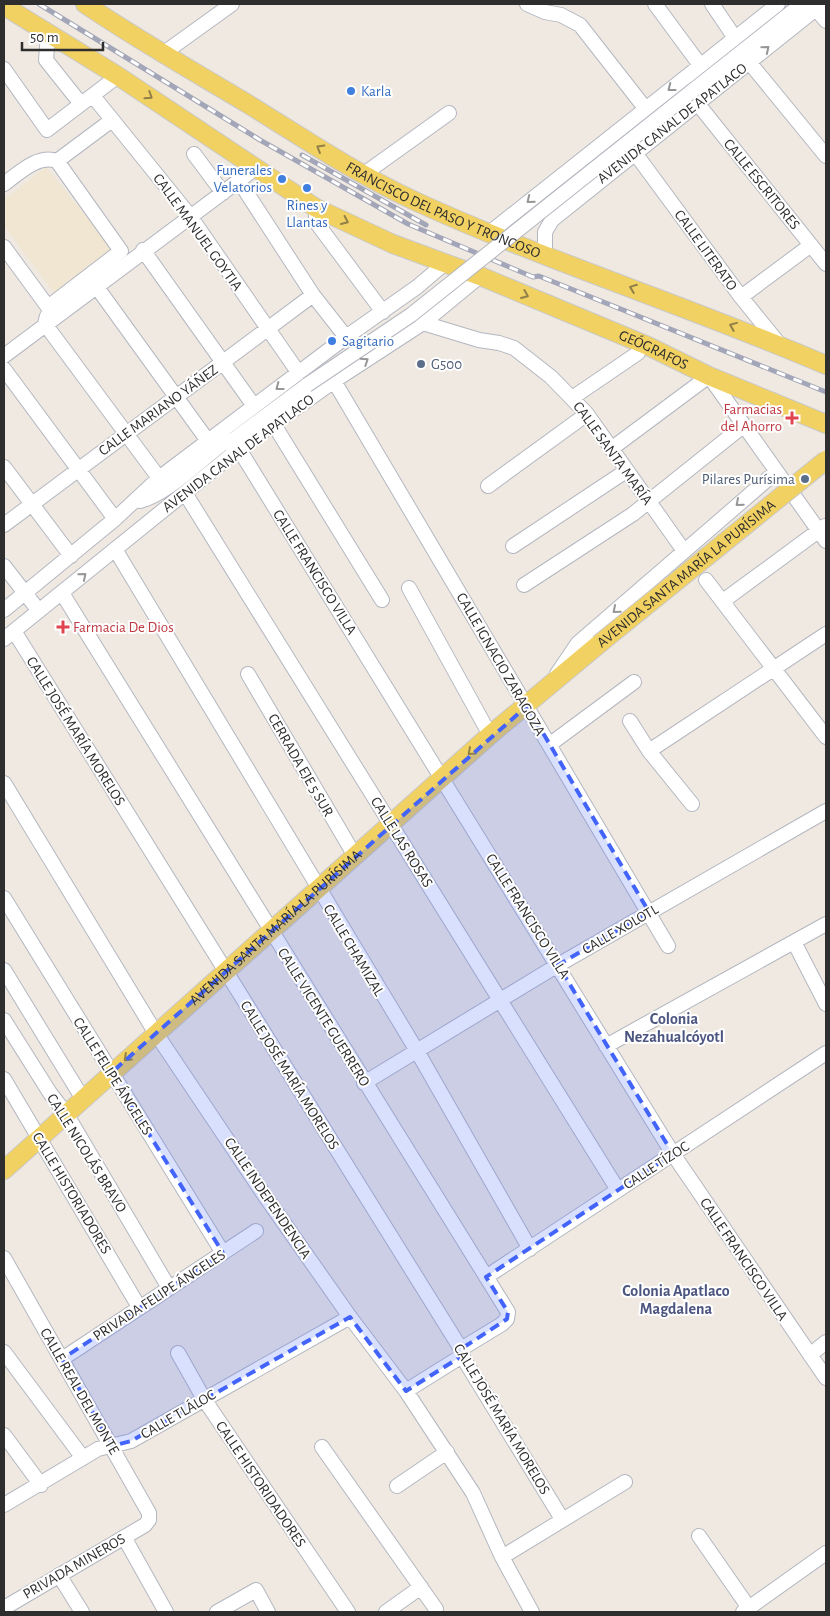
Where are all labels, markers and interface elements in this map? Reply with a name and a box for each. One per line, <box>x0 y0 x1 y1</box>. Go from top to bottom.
scale bar <box>22 20 104 52</box>
text: 50 m <box>30 30 59 45</box>
one-way arrow <box>760 47 769 55</box>
street label: AVENIDA CANAL DE APATLACO <box>595 60 750 186</box>
one-way arrow <box>668 82 677 90</box>
place label: Karla <box>361 84 391 99</box>
marker: Karla <box>345 85 357 97</box>
one-way arrow <box>144 90 153 100</box>
street label: CALLE ESCRITORES <box>721 136 803 232</box>
one-way arrow <box>316 145 325 155</box>
street label: FRANCISCO DEL PASO Y TRONCOSO <box>343 159 543 261</box>
place label: Funerales Velatorios <box>213 163 272 195</box>
street label: CALLE MANUEL GOYTIA <box>150 171 245 294</box>
marker: Funerales Velatorios <box>276 173 288 185</box>
marker: Rines y Llantas <box>301 182 313 194</box>
one-way arrow <box>527 194 536 202</box>
place label: Rines y Llantas <box>286 198 328 230</box>
street label: CALLE LITERATO <box>671 207 740 293</box>
one-way arrow <box>340 215 349 225</box>
one-way arrow <box>629 284 637 294</box>
one-way arrow <box>520 288 529 299</box>
one-way arrow <box>729 322 738 333</box>
street label: GEÓGRAFOS <box>617 328 690 373</box>
place label: Sagitario <box>342 334 394 349</box>
marker: Sagitario <box>326 335 338 347</box>
place label: G500 <box>431 357 462 372</box>
one-way arrow <box>359 358 368 367</box>
marker: G500 <box>415 358 427 370</box>
street label: CALLE MARIANO YÁÑEZ <box>95 361 221 459</box>
one-way arrow <box>275 381 284 390</box>
street label: AVENIDA CANAL DE APATLACO <box>160 392 317 515</box>
street label: CALLE SANTA MARÍA <box>570 398 657 508</box>
place label: Farmacias del Ahorro <box>720 402 782 434</box>
marker: Farmacias del Ahorro <box>786 412 798 424</box>
place label: Pilares Purísima <box>702 472 795 487</box>
marker: Pilares Purísima <box>799 473 811 485</box>
street label: AVENIDA SANTA MARÍA LA PURÍSIMA <box>594 497 779 651</box>
one-way arrow <box>735 498 744 507</box>
street label: CALLE FRANCISCO VILLA <box>270 507 359 638</box>
one-way arrow <box>77 572 86 581</box>
street label: CALLE IGNACIO ZARAGOZA <box>454 590 548 739</box>
one-way arrow <box>613 604 622 613</box>
place label: Farmacia De Dios <box>73 620 174 635</box>
marker: Farmacia De Dios <box>57 621 69 633</box>
street label: CALLE JOSÉ MARÍA MORELOS <box>23 653 129 808</box>
street label: CERRADA EJE 5 SUR <box>265 711 336 819</box>
one-way arrow <box>467 746 476 755</box>
street label: CALLE LAS ROSAS <box>368 794 435 890</box>
street label: AVENIDA SANTA MARÍA LA PURÍSIMA <box>187 847 365 1008</box>
street label: CALLE FRANCISCO VILLA <box>483 851 572 982</box>
street label: CALLE XOLOTL <box>580 901 661 957</box>
street label: CALLE CHAMIZAL <box>320 902 387 999</box>
street label: CALLE VICENTE GUERRERO <box>275 945 372 1089</box>
street label: CALLE JOSÉ MARÍA MORELOS <box>237 997 343 1152</box>
district label: Colonia Nezahualcóyotl <box>624 1011 724 1046</box>
street label: CALLE FELIPE ÁNGELES <box>70 1014 157 1138</box>
one-way arrow <box>124 1052 133 1061</box>
street label: CALLE NICOLÁS BRAVO <box>44 1090 131 1215</box>
street label: CALLE HISTORIADORES <box>29 1130 114 1257</box>
street label: CALLE INDEPENDENCIA <box>222 1135 314 1262</box>
street label: CALLE TÍZOC <box>620 1137 692 1192</box>
street label: CALLE FRANCISCO VILLA <box>697 1195 790 1324</box>
street label: PRIVADA FELIPE ÁNGELES <box>89 1245 228 1344</box>
district label: Colonia Apatlaco Magdalena <box>622 1283 730 1317</box>
street label: CALLE REAL DEL MONTE <box>37 1325 122 1457</box>
street label: CALLE JOSÉ MARÍA MORELOS <box>451 1340 554 1497</box>
street label: CALLE TLÁLOC <box>137 1385 219 1442</box>
street label: CALLE HISTORIDADORES <box>213 1419 308 1550</box>
street label: PRIVADA MINEROS <box>21 1531 128 1602</box>

